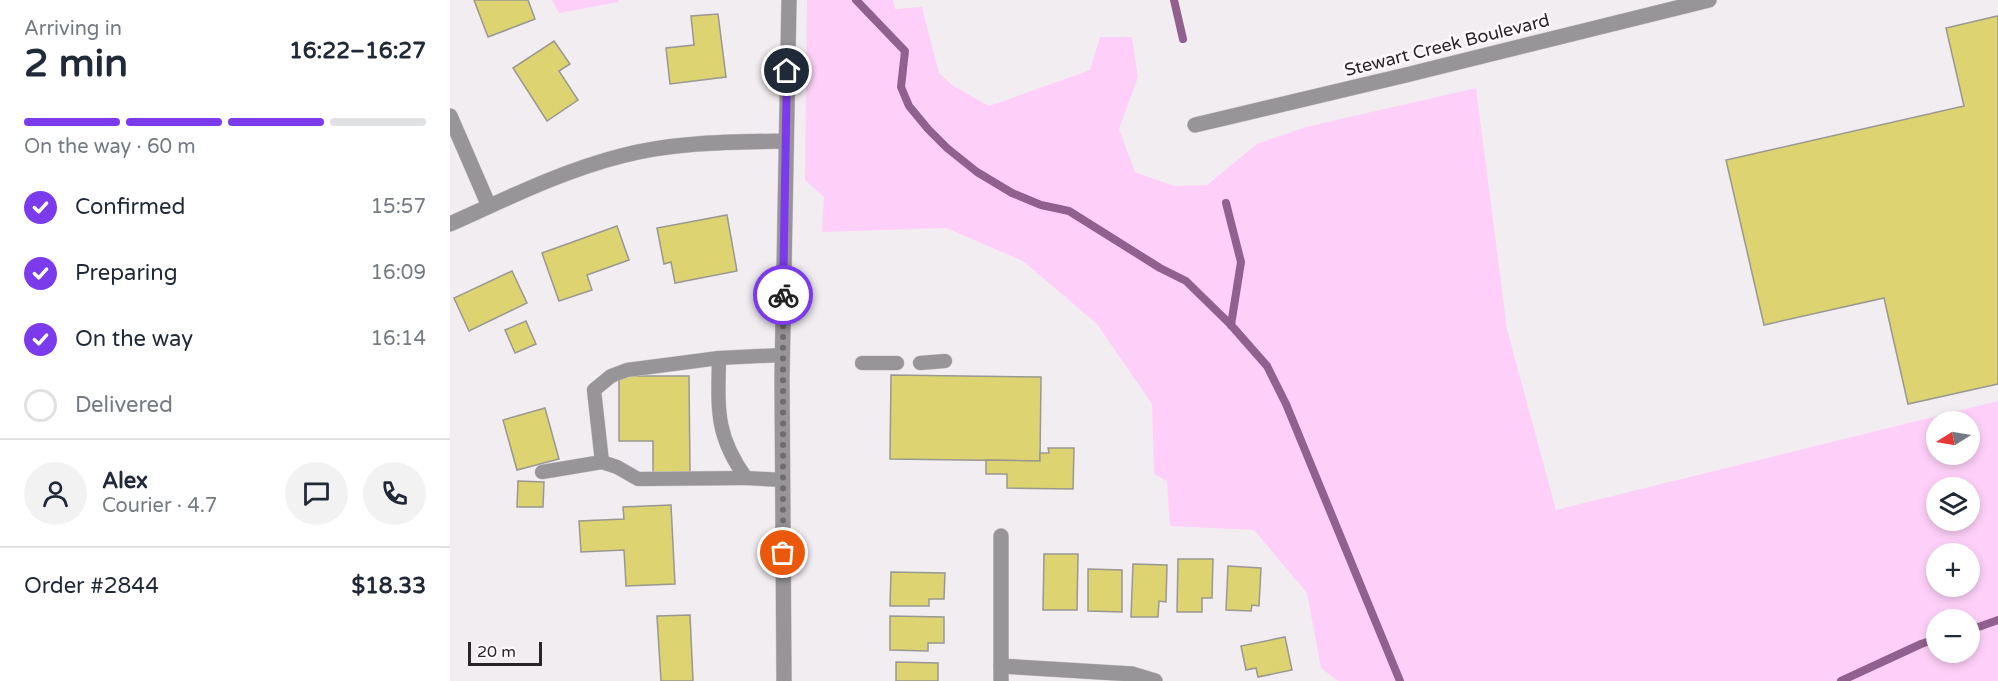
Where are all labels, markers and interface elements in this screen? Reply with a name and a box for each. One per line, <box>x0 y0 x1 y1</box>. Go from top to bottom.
street label: Stewart Creek Boulevard <box>1342 9 1552 81</box>
text: Arriving in <box>24 17 122 41</box>
text: 16:22–16:27 <box>289 38 426 64</box>
text: 2 min <box>24 40 128 87</box>
pin <box>761 45 812 96</box>
icon: home <box>770 54 803 87</box>
text: On the way · 60 m <box>24 135 196 159</box>
icon: check <box>24 191 57 224</box>
text: Confirmed <box>75 194 185 220</box>
text: 15:57 <box>371 195 426 219</box>
icon: check <box>24 257 57 290</box>
text: Preparing <box>75 260 178 286</box>
text: 16:09 <box>371 261 426 285</box>
courier <box>753 265 813 325</box>
icon: bike <box>767 279 800 312</box>
icon: check <box>24 323 57 356</box>
text: On the way <box>75 326 193 352</box>
text: 16:14 <box>371 327 426 351</box>
text: Delivered <box>75 392 173 418</box>
north arrow <box>1926 411 1980 465</box>
map controls <box>1926 411 1980 663</box>
button: person <box>24 462 87 525</box>
button: chat <box>285 462 348 525</box>
button: phone <box>363 462 426 525</box>
text: Alex <box>102 468 148 494</box>
button: layers <box>1926 477 1980 531</box>
text: Courier · 4.7 <box>102 494 217 518</box>
pin <box>757 527 808 578</box>
icon: bag <box>766 536 799 569</box>
button: + <box>1926 543 1980 597</box>
text: Order #2844 <box>24 573 159 599</box>
text: $18.33 <box>351 573 426 599</box>
button: − <box>1926 609 1980 663</box>
scale bar <box>468 639 542 666</box>
text: 20 m <box>477 642 516 662</box>

